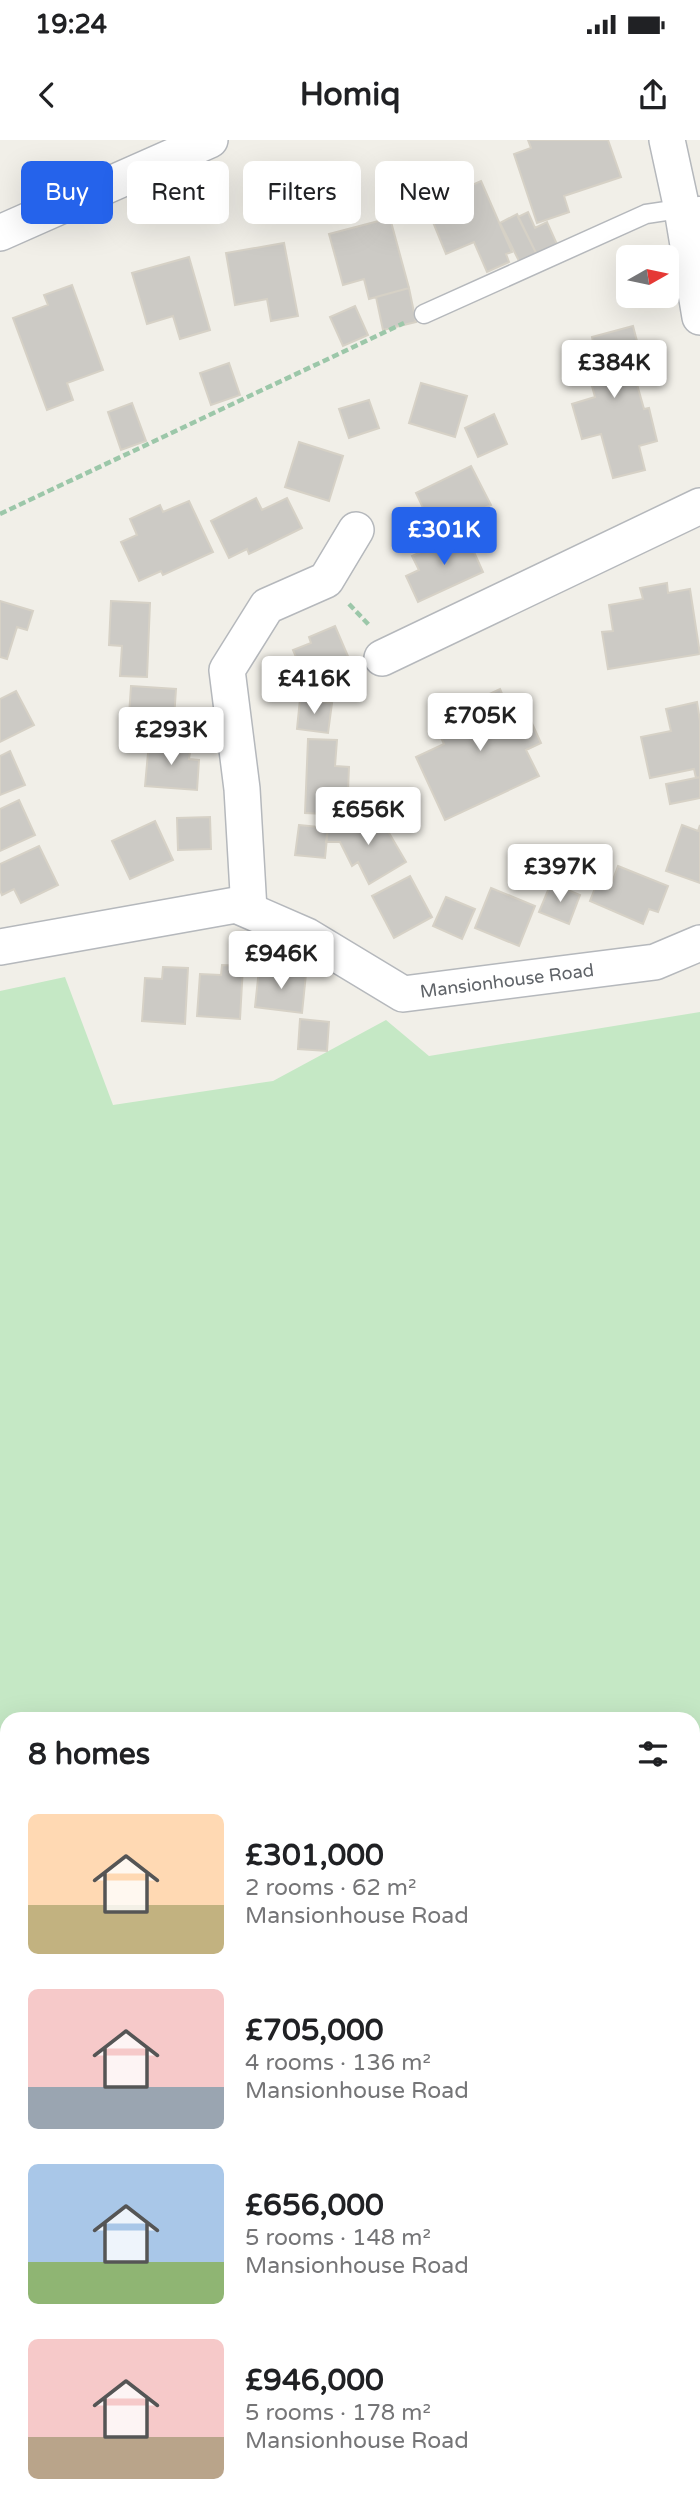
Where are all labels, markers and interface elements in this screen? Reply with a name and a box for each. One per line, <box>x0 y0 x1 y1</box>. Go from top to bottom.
text: 19:24 <box>35 9 107 40</box>
icon: back <box>28 76 66 114</box>
text: Homiq <box>300 76 400 114</box>
icon: share <box>634 76 672 114</box>
chip: Buy <box>21 161 113 224</box>
chip: Rent <box>127 161 229 224</box>
chip: Filters <box>243 161 361 224</box>
chip: New <box>375 161 474 224</box>
north arrow <box>616 245 679 308</box>
map controls <box>616 245 679 308</box>
pin: £384K <box>565 341 663 400</box>
text: £384K <box>578 349 650 377</box>
pin: £301K <box>395 508 493 567</box>
text: £301K <box>408 516 480 544</box>
pin: £416K <box>265 656 363 716</box>
text: £416K <box>278 665 350 693</box>
pin: £705K <box>431 694 529 753</box>
text: £705K <box>444 702 516 730</box>
pin: £293K <box>122 708 220 767</box>
text: £293K <box>135 716 207 744</box>
pin: £656K <box>319 788 417 847</box>
text: £656K <box>332 796 404 824</box>
pin: £397K <box>511 844 609 904</box>
text: £397K <box>524 853 596 881</box>
pin: £946K <box>232 932 330 991</box>
text: £946K <box>245 940 317 968</box>
street label: Mansionhouse Road <box>419 959 595 1003</box>
icon: filters <box>634 1735 672 1773</box>
text: 8 homes <box>28 1736 150 1773</box>
text: £301,000 <box>245 1837 384 1874</box>
icon: home <box>84 1842 168 1926</box>
text: 2 rooms · 62 m² <box>245 1874 416 1902</box>
text: Mansionhouse Road <box>245 1902 469 1930</box>
text: £705,000 <box>245 2012 384 2049</box>
icon: home <box>84 2017 168 2101</box>
text: 4 rooms · 136 m² <box>245 2049 431 2077</box>
text: Mansionhouse Road <box>245 2077 469 2105</box>
text: £656,000 <box>245 2187 384 2224</box>
icon: home <box>84 2192 168 2276</box>
text: 5 rooms · 148 m² <box>245 2224 431 2252</box>
text: Mansionhouse Road <box>245 2252 469 2280</box>
text: £946,000 <box>245 2362 384 2399</box>
icon: home <box>84 2367 168 2451</box>
text: 5 rooms · 178 m² <box>245 2399 431 2427</box>
text: Mansionhouse Road <box>245 2427 469 2455</box>

